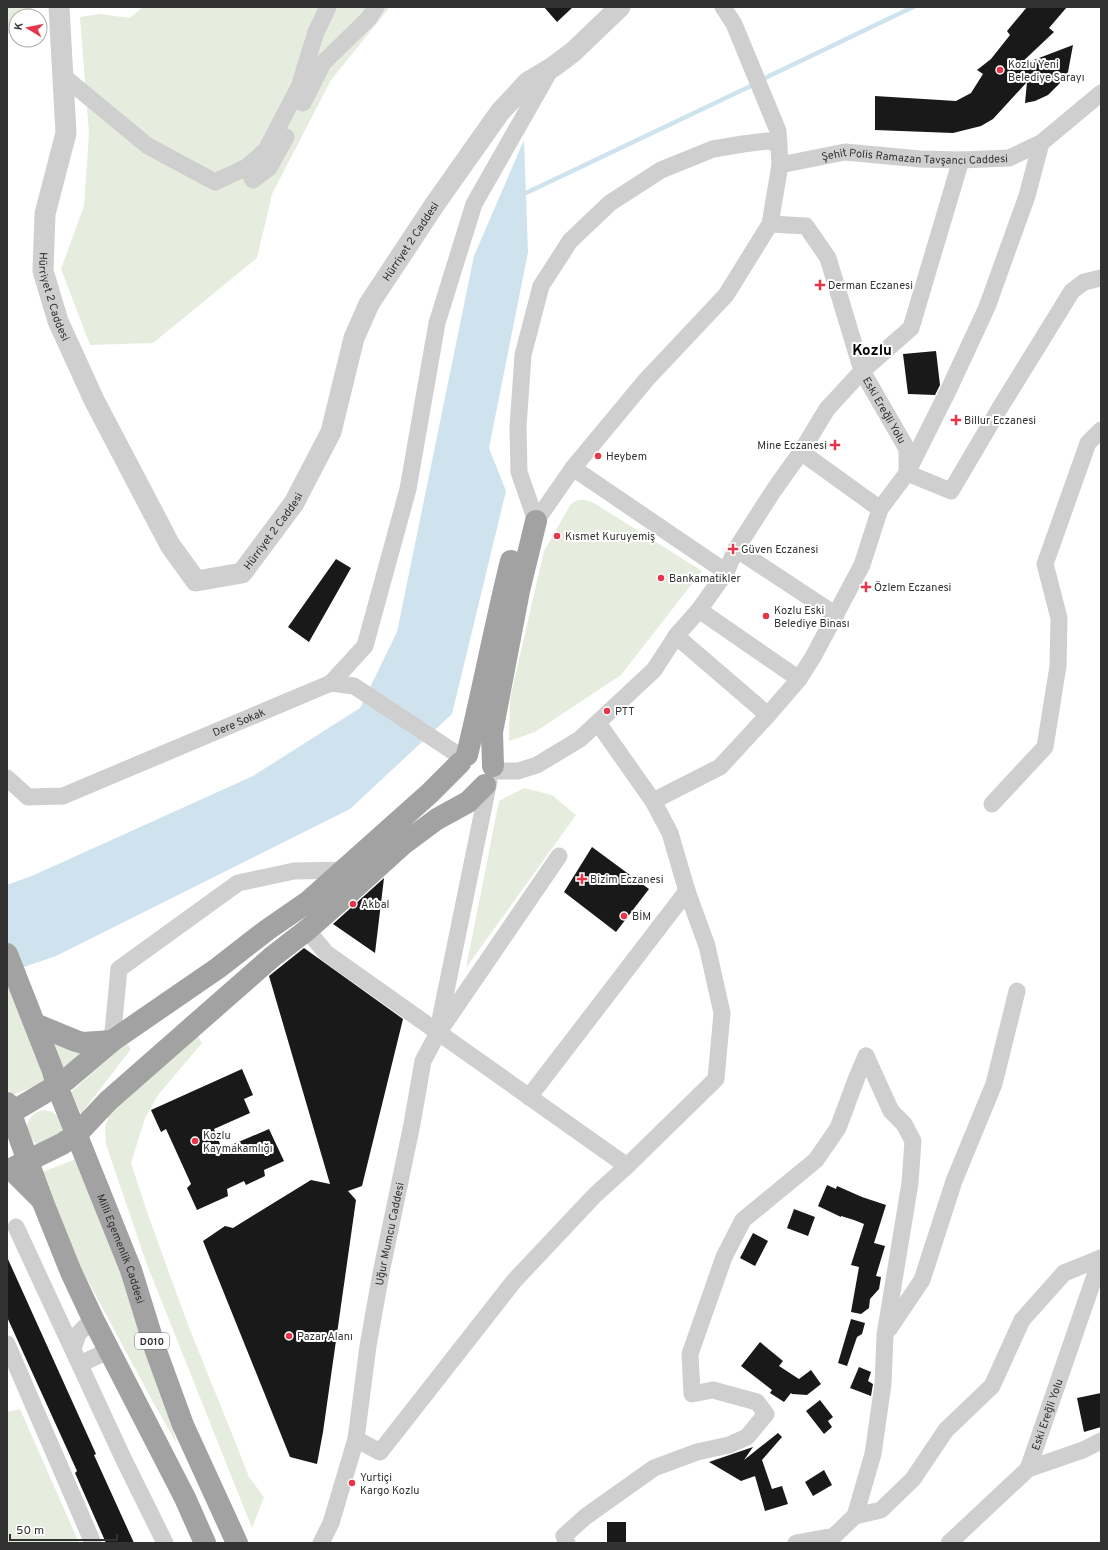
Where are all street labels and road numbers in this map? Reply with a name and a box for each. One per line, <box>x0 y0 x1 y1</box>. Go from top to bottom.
street label: Şehit Polis Ramazan Tavşancı Caddesi <box>820 146 1008 168</box>
street label: Hürriyet 2 Caddesi <box>380 200 442 284</box>
street label: Hürriyet 2 Caddesi <box>35 252 72 343</box>
street label: Eski Ereğli Yolu <box>859 375 908 446</box>
street label: Hürriyet 2 Caddesi <box>241 490 306 573</box>
street label: Dere Sokak <box>211 706 268 740</box>
street label: Uğur Mumcu Caddesi <box>373 1181 408 1287</box>
street label: Milli Egemenlik Caddesi <box>93 1192 147 1305</box>
road number: D010 <box>135 1333 169 1349</box>
street label: Eski Ereğli Yolu <box>1029 1377 1067 1452</box>

